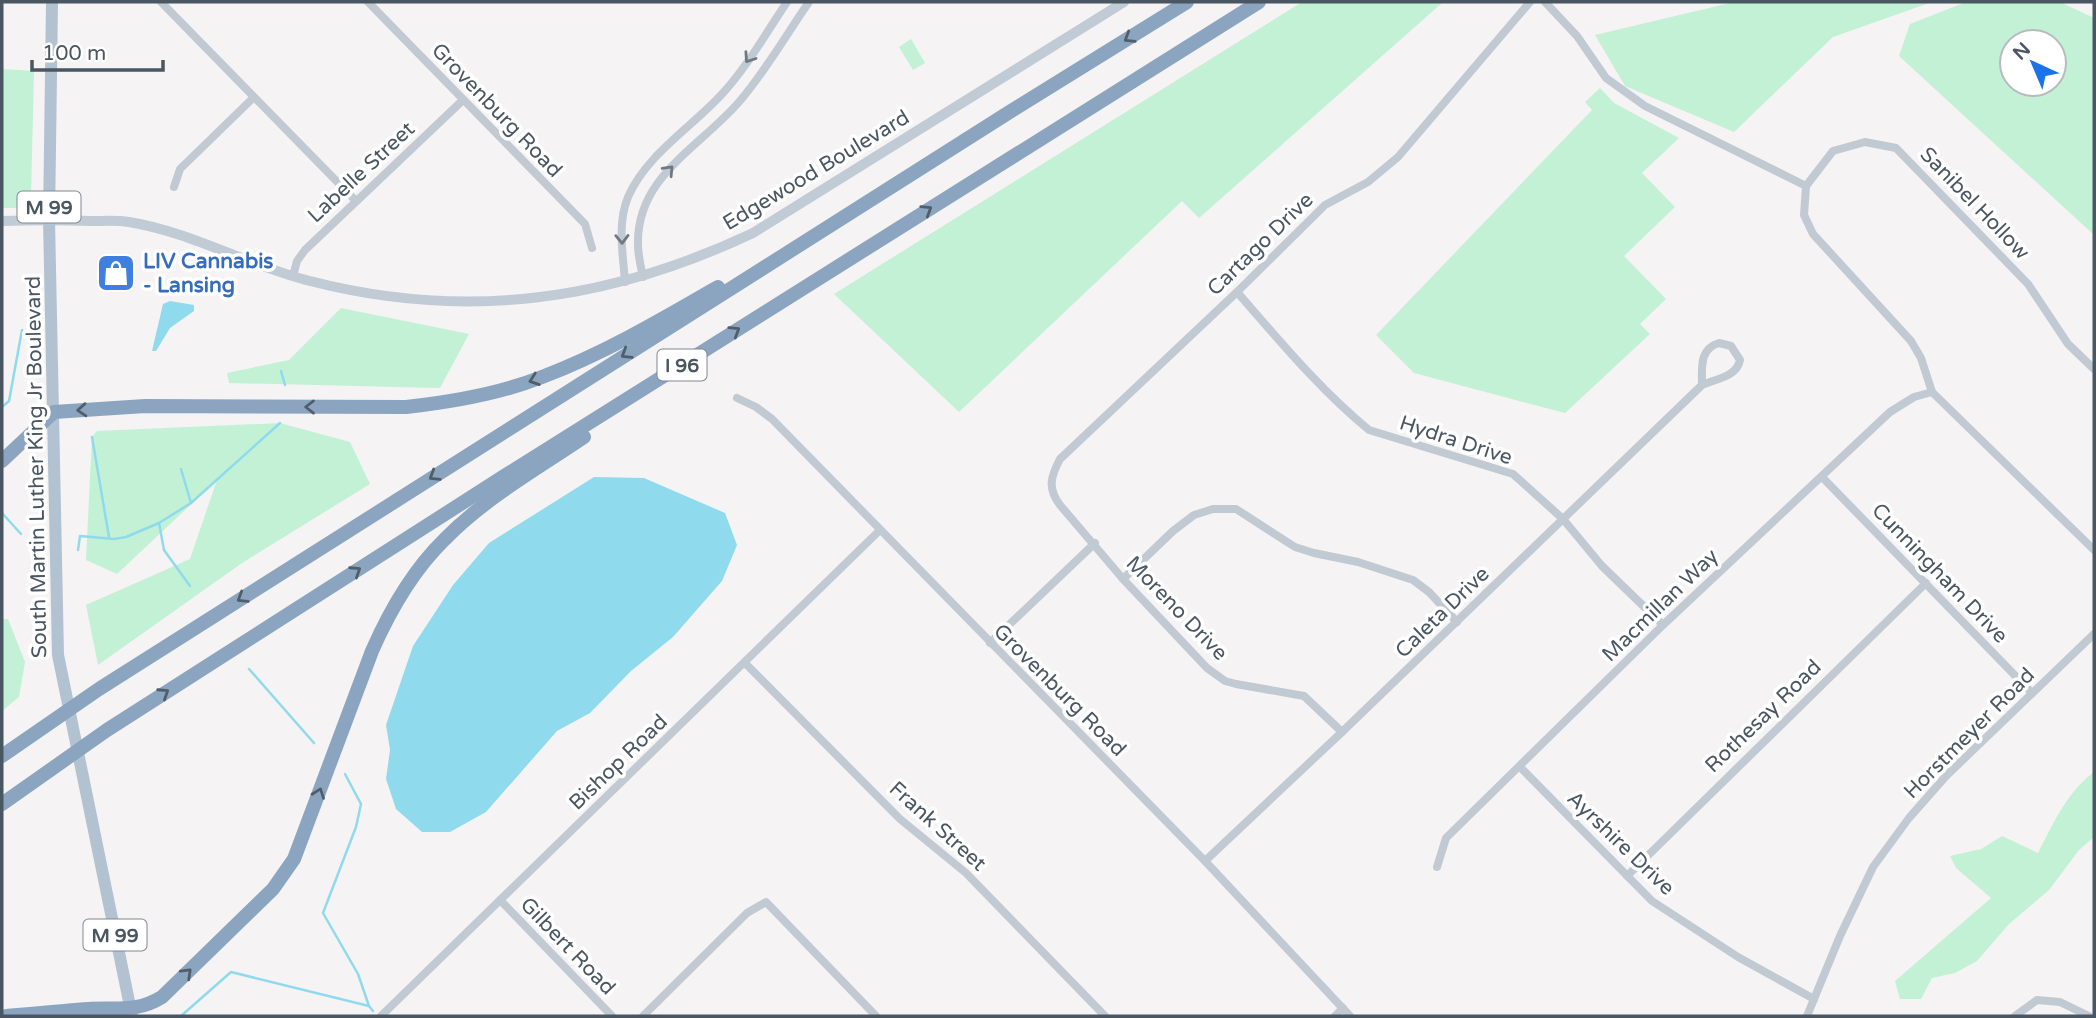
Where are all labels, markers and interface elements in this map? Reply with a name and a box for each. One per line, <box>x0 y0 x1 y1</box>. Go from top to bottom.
scale bar <box>32 28 163 72</box>
north arrow <box>1998 28 2068 98</box>
one-way arrow <box>1124 29 1137 42</box>
street label: Grovenburg Road <box>426 38 567 183</box>
text: N <box>2009 38 2035 65</box>
text: 100 m <box>42 41 106 66</box>
one-way arrow <box>744 51 757 64</box>
street label: Edgewood Boulevard <box>719 105 914 236</box>
street label: Labelle Street <box>303 117 420 228</box>
street label: Sanibel Hollow <box>1915 142 2035 265</box>
one-way arrow <box>661 165 674 178</box>
street label: Cartago Drive <box>1202 188 1319 301</box>
road number: M 99 <box>18 192 80 223</box>
one-way arrow <box>920 206 933 219</box>
one-way arrow <box>614 234 630 245</box>
place label: LIV Cannabis - Lansing <box>143 249 273 298</box>
shop icon: LIV Cannabis - Lansing <box>95 252 137 294</box>
street label: South Martin Luther King Jr Boulevard <box>21 276 52 658</box>
one-way arrow <box>727 327 740 340</box>
one-way arrow <box>620 346 633 359</box>
road number: I 96 <box>658 350 706 380</box>
one-way arrow <box>528 372 540 386</box>
one-way arrow <box>304 399 314 415</box>
one-way arrow <box>76 402 87 417</box>
street label: Hydra Drive <box>1396 410 1515 470</box>
one-way arrow <box>428 468 441 481</box>
street label: Cunningham Drive <box>1866 498 2013 649</box>
street label: Macmillan Way <box>1597 544 1724 667</box>
street label: Moreno Drive <box>1121 551 1233 666</box>
street label: Caleta Drive <box>1390 561 1494 663</box>
one-way arrow <box>348 566 361 579</box>
one-way arrow <box>236 590 249 603</box>
street label: Grovenburg Road <box>988 619 1131 762</box>
street label: Rothesay Road <box>1700 655 1827 778</box>
street label: Horstmeyer Road <box>1899 663 2040 804</box>
one-way arrow <box>157 688 170 701</box>
street label: Bishop Road <box>564 709 673 815</box>
street label: Frank Street <box>884 776 991 876</box>
street label: Ayrshire Drive <box>1562 786 1679 901</box>
one-way arrow <box>310 787 324 799</box>
street label: Gilbert Road <box>515 892 620 1000</box>
road number: M 99 <box>83 920 146 951</box>
one-way arrow <box>179 968 192 981</box>

